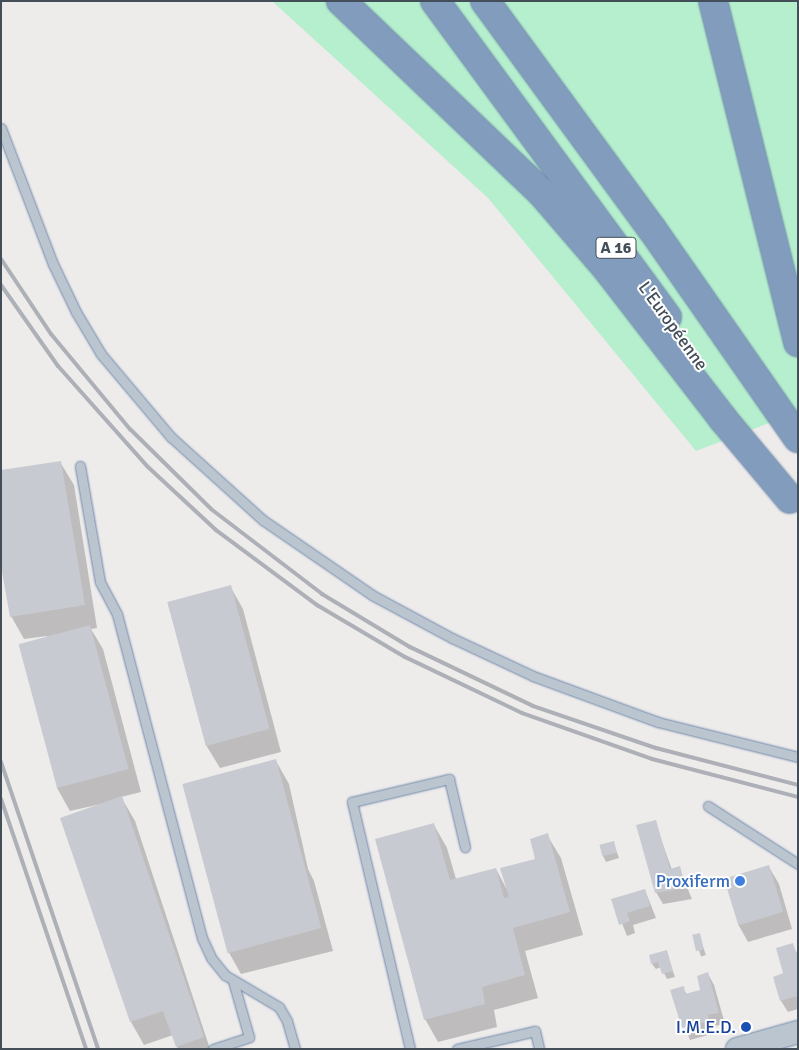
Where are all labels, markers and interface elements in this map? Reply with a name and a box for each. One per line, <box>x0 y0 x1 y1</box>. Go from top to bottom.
road number: A 16 <box>595 234 637 262</box>
street label: L'Européenne <box>634 277 712 375</box>
place label: Proxiferm <box>656 870 730 892</box>
marker: Proxiferm <box>734 875 746 887</box>
place label: I.M.E.D. <box>676 1016 736 1038</box>
marker: I.M.E.D. <box>740 1021 752 1033</box>

